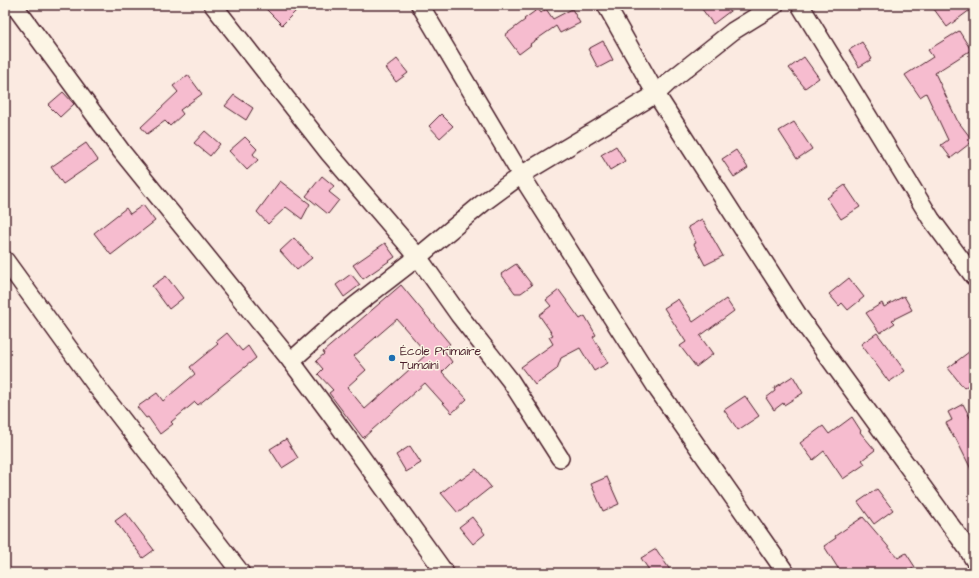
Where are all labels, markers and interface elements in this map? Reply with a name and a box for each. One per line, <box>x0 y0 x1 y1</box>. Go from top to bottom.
place label: École Primaire Tumaini <box>400 343 482 374</box>
marker: École Primaire Tumaini <box>387 353 397 363</box>

